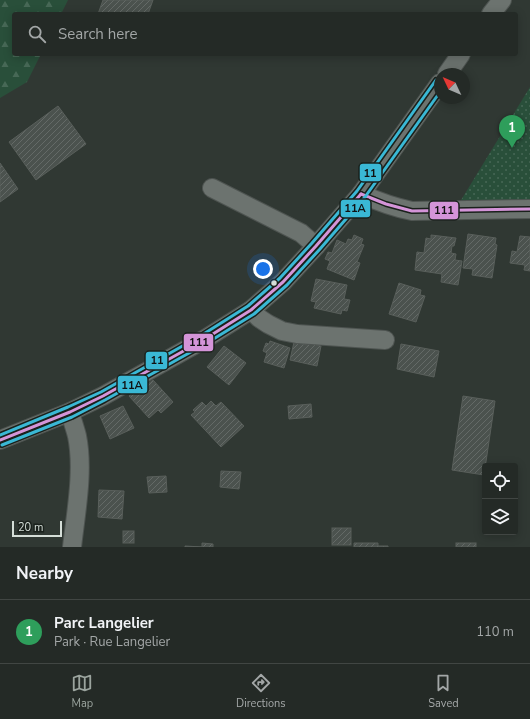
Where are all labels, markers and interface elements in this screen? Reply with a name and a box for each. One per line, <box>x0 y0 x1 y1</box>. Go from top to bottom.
search box <box>12 12 518 56</box>
icon: search <box>26 23 48 45</box>
text: Search here <box>58 24 138 44</box>
north arrow <box>434 68 470 104</box>
pin: 1 <box>499 115 525 148</box>
line badge: 11 <box>359 163 382 182</box>
text: 11 <box>363 166 377 181</box>
line badge: 11A <box>340 199 371 218</box>
text: 11A <box>344 201 367 216</box>
line badge: 111 <box>429 201 459 220</box>
text: 111 <box>434 203 454 218</box>
your location <box>253 259 273 279</box>
unlabelled marker <box>269 278 279 288</box>
line badge: 111 <box>183 333 214 352</box>
text: 111 <box>189 335 209 350</box>
line badge: 11 <box>145 351 168 370</box>
text: 11 <box>150 353 164 368</box>
line badge: 11A <box>117 375 148 394</box>
text: 11A <box>121 378 144 393</box>
map controls <box>482 463 518 535</box>
button: locate <box>482 463 518 499</box>
button: layers <box>482 499 518 535</box>
scale bar <box>12 519 62 538</box>
text: 20 m <box>18 520 43 535</box>
text: Nearby <box>16 562 73 585</box>
text: Parc Langelier <box>54 613 154 633</box>
text: 1 <box>25 623 33 641</box>
text: 110 m <box>476 623 514 641</box>
text: Park · Rue Langelier <box>54 633 170 651</box>
tab: Map <box>71 672 93 711</box>
tab: Directions <box>236 672 286 711</box>
tab: Saved <box>428 672 459 711</box>

